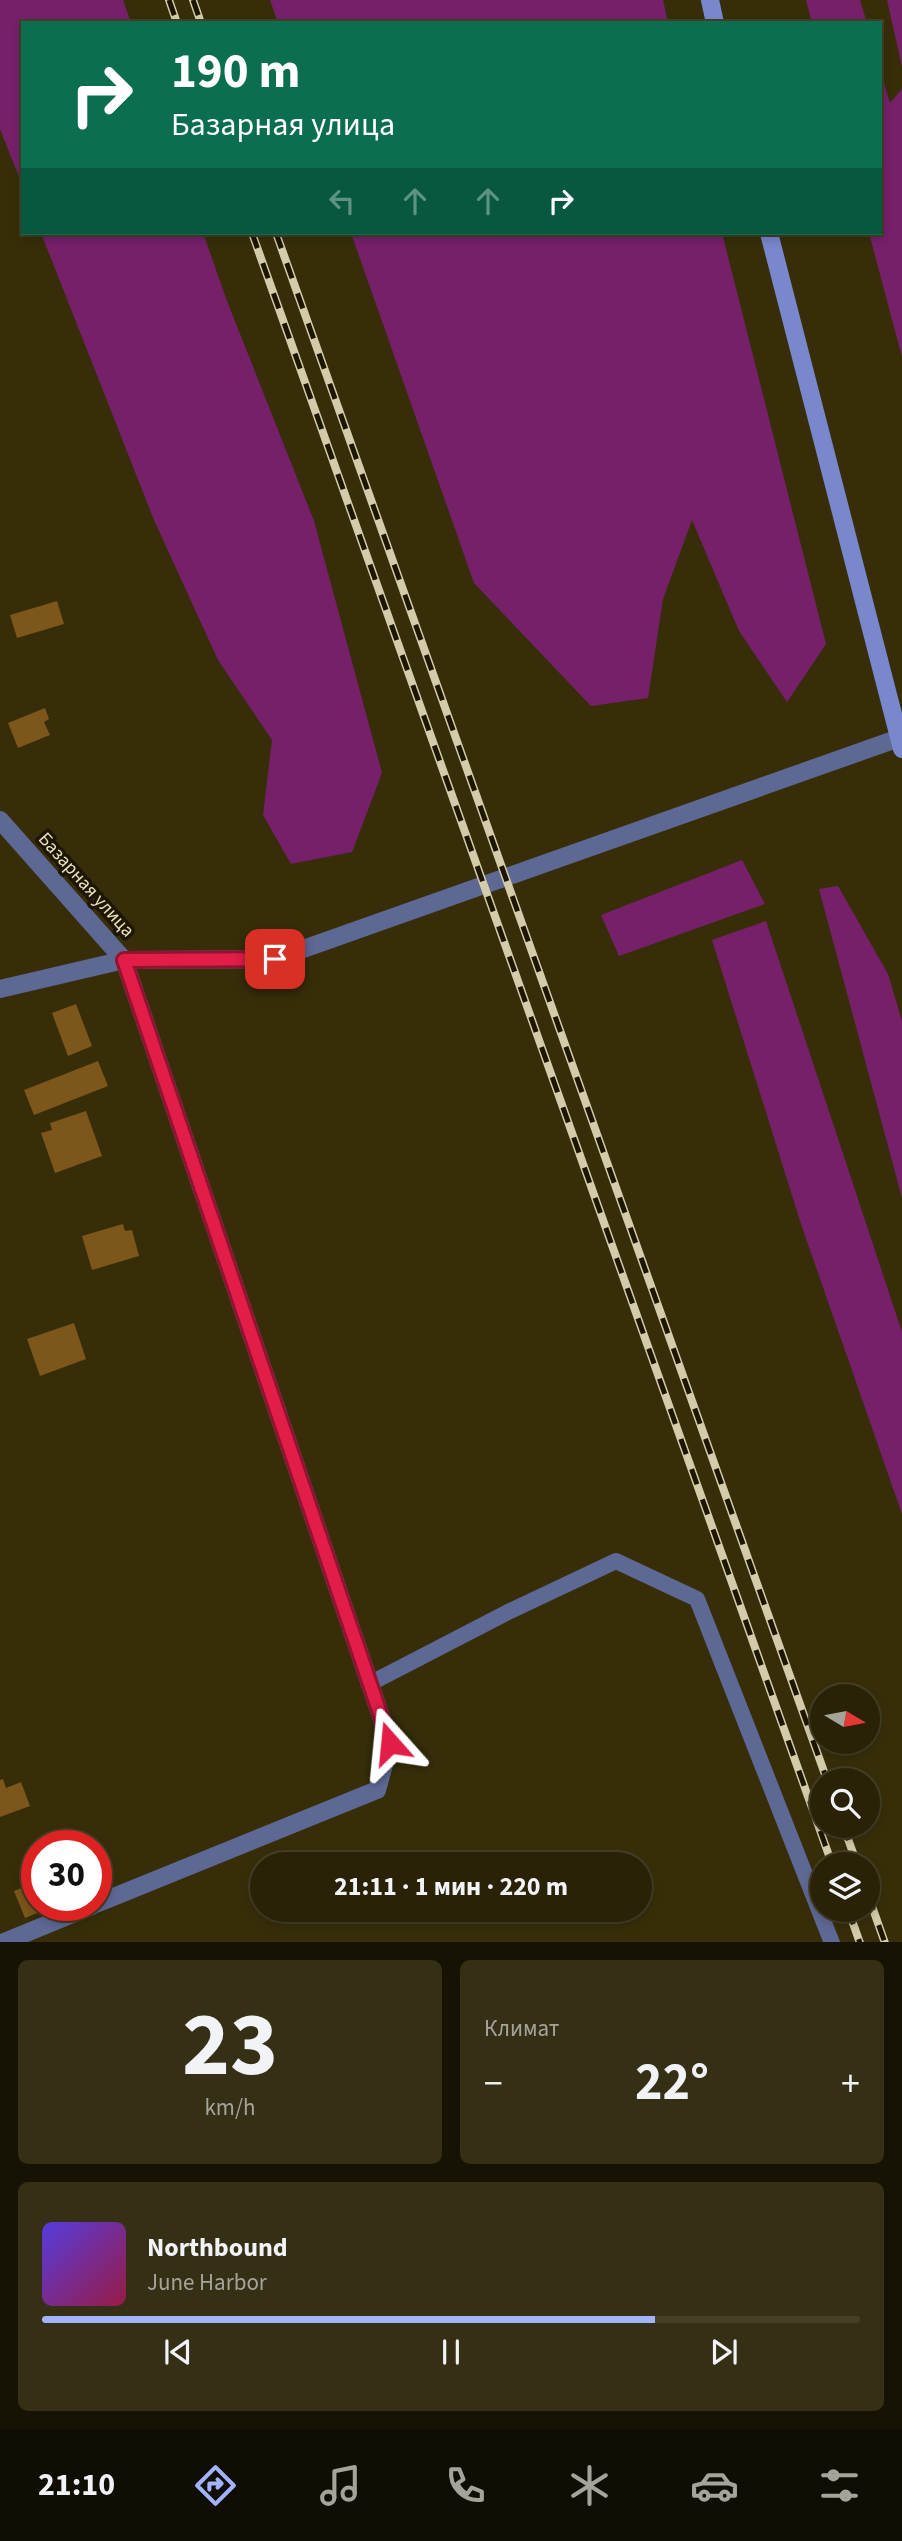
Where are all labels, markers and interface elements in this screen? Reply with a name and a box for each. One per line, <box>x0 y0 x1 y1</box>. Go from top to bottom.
text: 190 m <box>171 37 300 107</box>
icon: right <box>56 49 147 140</box>
text: Базарная улица <box>171 102 395 148</box>
icon: left <box>323 182 361 220</box>
icon: ahead <box>396 182 434 220</box>
icon: ahead <box>469 182 507 220</box>
icon: right <box>542 182 580 220</box>
street label: Базарная улица <box>31 827 141 943</box>
pin <box>245 929 305 989</box>
icon: arrive <box>256 940 294 978</box>
north arrow <box>810 1684 880 1754</box>
map controls <box>810 1684 880 1922</box>
position arrow <box>353 1706 427 1780</box>
button: search <box>810 1768 880 1838</box>
speed limit sign: 30 <box>21 1830 112 1921</box>
button: layers <box>810 1852 880 1922</box>
text: 21:11 · 1 мин · 220 m <box>334 1868 568 1905</box>
text: 23 <box>182 1981 278 2110</box>
text: Климат <box>484 2012 559 2045</box>
text: 22° <box>635 2046 709 2120</box>
text: − <box>484 2057 503 2111</box>
text: + <box>841 2057 860 2111</box>
text: km/h <box>204 2091 256 2124</box>
text: Northbound <box>147 2229 288 2266</box>
text: June Harbor <box>147 2266 267 2299</box>
icon: previous <box>159 2333 197 2371</box>
icon: pause <box>432 2333 470 2371</box>
icon: next <box>705 2333 743 2371</box>
icon: directions <box>191 2461 240 2510</box>
icon: music <box>316 2461 365 2510</box>
icon: phone <box>441 2461 490 2510</box>
icon: climate <box>565 2461 614 2510</box>
icon: car <box>690 2461 739 2510</box>
icon: filters <box>815 2461 864 2510</box>
text: 21:10 <box>38 2462 115 2508</box>

